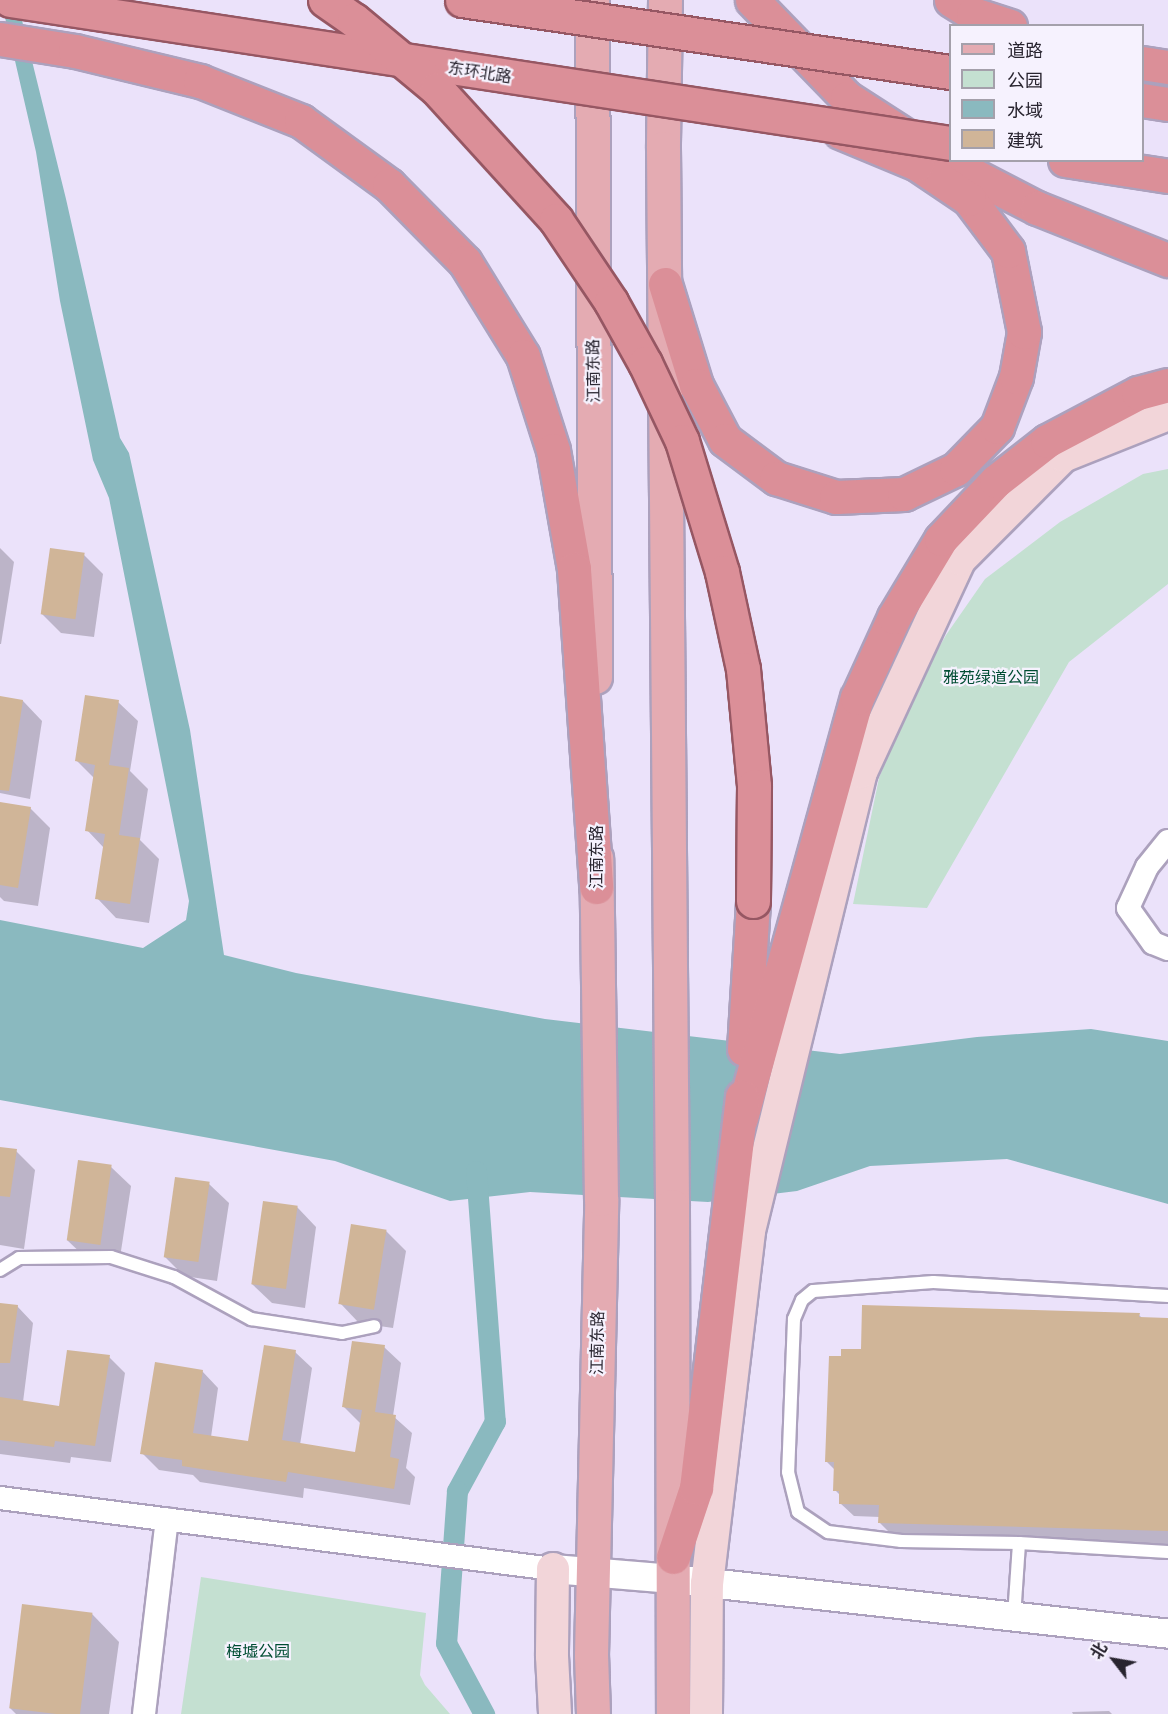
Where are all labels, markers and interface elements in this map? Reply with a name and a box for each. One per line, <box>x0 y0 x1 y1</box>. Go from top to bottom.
legend <box>949 24 1144 162</box>
text: 道路 <box>1007 39 1043 62</box>
street label: 东环北路 <box>447 58 513 86</box>
text: 公园 <box>1007 69 1043 92</box>
text: 水域 <box>1007 99 1043 122</box>
text: 建筑 <box>1007 129 1043 152</box>
street label: 江南东路 <box>583 339 603 403</box>
park label: 雅苑绿道公园 <box>943 667 1039 687</box>
street label: 江南东路 <box>586 825 606 889</box>
street label: 江南东路 <box>587 1311 607 1375</box>
north arrow <box>1084 1630 1144 1690</box>
text: 北 <box>1086 1639 1111 1663</box>
park label: 梅墟公园 <box>226 1641 290 1661</box>

